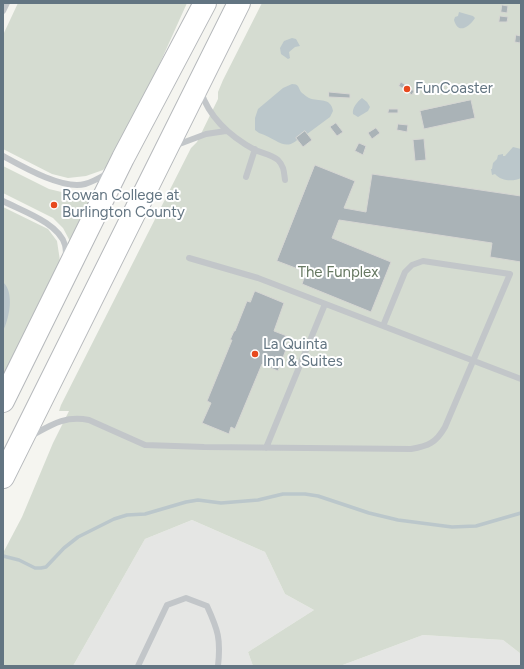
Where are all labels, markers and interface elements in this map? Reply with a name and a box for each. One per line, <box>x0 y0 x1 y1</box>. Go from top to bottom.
place label: FunCoaster <box>415 80 493 98</box>
marker: FunCoaster <box>402 84 412 94</box>
place label: Rowan College at Burlington County <box>62 187 185 222</box>
marker: Rowan College at Burlington County <box>49 200 59 210</box>
park label: The Funplex <box>298 264 378 282</box>
place label: La Quinta Inn & Suites <box>263 336 343 371</box>
marker: La Quinta Inn & Suites <box>250 349 260 359</box>

